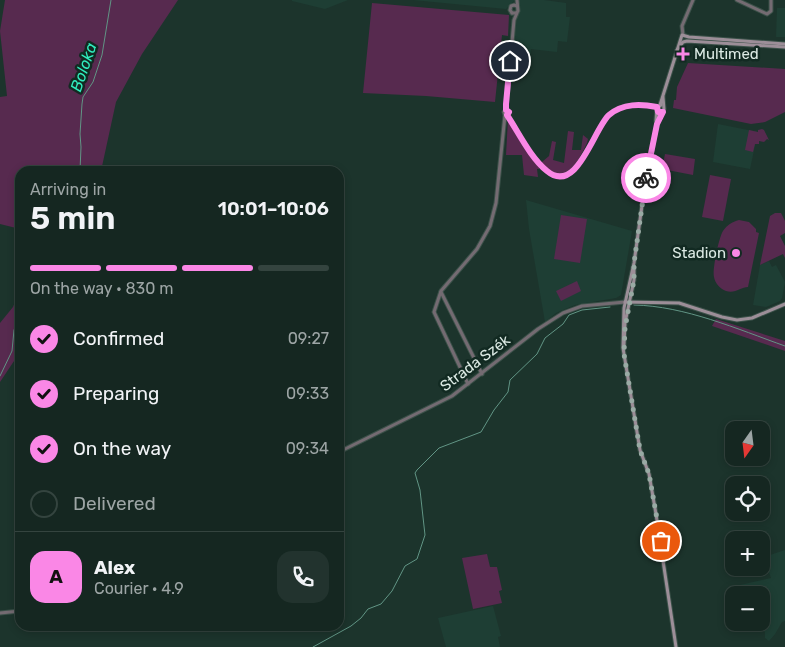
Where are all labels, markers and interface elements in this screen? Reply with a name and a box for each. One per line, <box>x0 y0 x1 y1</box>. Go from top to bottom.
water label: Boloka <box>66 40 101 94</box>
pin <box>489 40 531 82</box>
place label: Multimed <box>694 45 759 63</box>
icon: home <box>496 47 524 75</box>
marker: Multimed <box>676 47 690 61</box>
courier <box>621 153 671 203</box>
icon: bike <box>632 164 660 192</box>
text: Arriving in <box>30 180 106 199</box>
text: 10:01–10:06 <box>218 197 329 220</box>
text: 5 min <box>30 199 115 237</box>
place label: Stadion <box>672 244 726 262</box>
marker: Stadion <box>730 247 742 259</box>
text: On the way · 830 m <box>30 279 174 298</box>
icon: check <box>30 325 58 353</box>
text: Confirmed <box>73 327 164 350</box>
text: 09:27 <box>288 329 329 348</box>
street label: Strada Szék <box>436 331 514 395</box>
icon: check <box>30 380 58 408</box>
text: Preparing <box>73 382 159 405</box>
text: 09:33 <box>286 384 329 403</box>
north arrow <box>725 421 770 466</box>
map controls <box>725 421 770 631</box>
icon: check <box>30 435 58 463</box>
text: On the way <box>73 437 171 460</box>
text: 09:34 <box>286 439 329 458</box>
button: locate <box>725 476 770 521</box>
text: Delivered <box>73 492 156 515</box>
pin <box>640 520 682 562</box>
icon: bag <box>647 527 675 555</box>
button: + <box>725 531 770 576</box>
button: phone <box>277 551 329 603</box>
text: Alex <box>94 556 135 579</box>
text: A <box>49 565 63 588</box>
text: Courier · 4.9 <box>94 579 184 598</box>
button: − <box>725 586 770 631</box>

